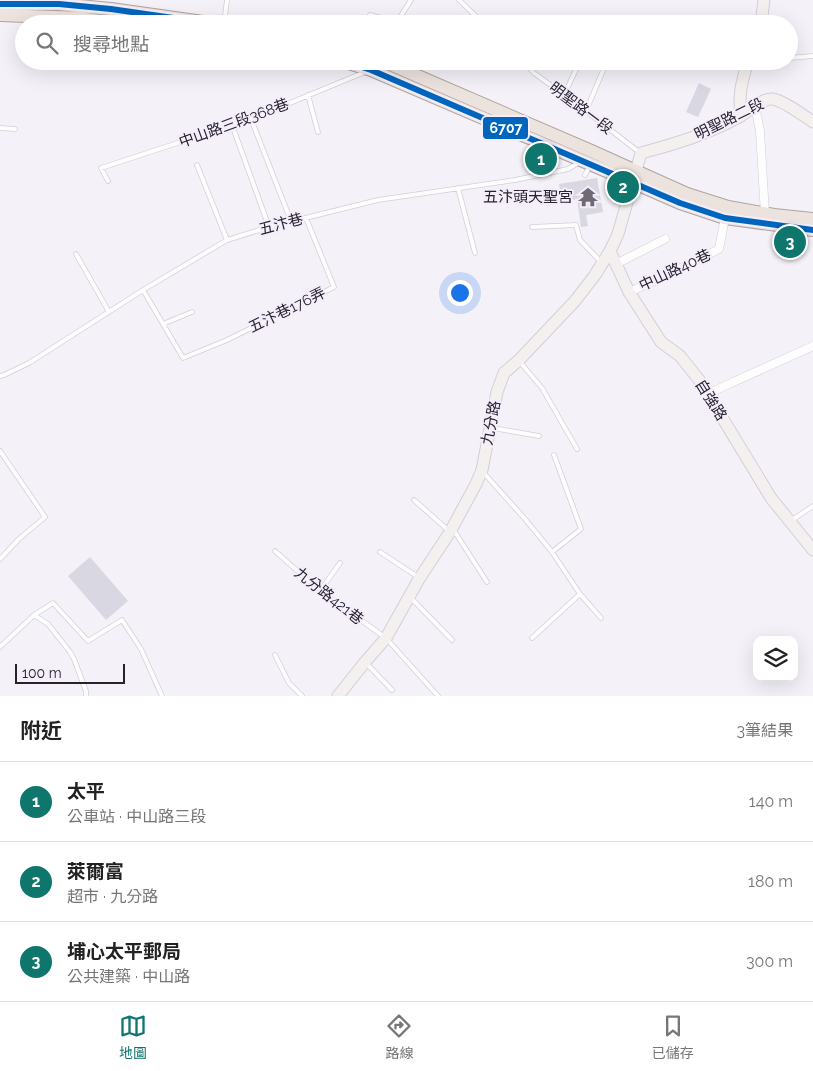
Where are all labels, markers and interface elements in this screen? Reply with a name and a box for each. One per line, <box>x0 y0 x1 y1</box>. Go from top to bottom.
search box <box>15 15 798 70</box>
icon: search <box>33 29 61 57</box>
text: 搜尋地點 <box>73 33 149 55</box>
street label: 明聖路一段 <box>546 78 616 138</box>
street label: 明聖路二段 <box>691 94 767 144</box>
street label: 中山路三段368巷 <box>176 95 292 151</box>
line badge: 6707 <box>482 116 529 140</box>
text: 6707 <box>490 120 523 136</box>
pin: 1 <box>525 140 557 178</box>
pin: 2 <box>607 168 639 206</box>
temple icon: 五汴頭天聖宮 <box>577 186 599 208</box>
place label: 五汴頭天聖宮 <box>483 188 573 206</box>
street label: 五汴巷 <box>257 209 305 239</box>
pin: 3 <box>774 223 806 261</box>
street label: 中山路40巷 <box>636 245 714 295</box>
your location <box>447 280 473 306</box>
street label: 五汴巷176弄 <box>246 284 328 336</box>
street label: 自強路 <box>691 376 731 424</box>
street label: 九分路 <box>478 399 504 447</box>
street label: 九分路421巷 <box>291 564 367 628</box>
map controls <box>753 636 798 681</box>
button: layers <box>753 636 798 681</box>
scale bar <box>15 661 125 684</box>
text: 100 m <box>22 665 62 681</box>
text: 附近 <box>20 718 62 743</box>
text: 3筆結果 <box>736 721 793 740</box>
text: 太平 <box>67 780 105 802</box>
text: 1 <box>32 792 40 811</box>
text: 140 m <box>749 792 793 811</box>
text: 公車站 · 中山路三段 <box>67 807 206 826</box>
text: 萊爾富 <box>67 860 124 882</box>
text: 2 <box>31 872 41 891</box>
text: 180 m <box>748 872 793 891</box>
text: 超市 · 九分路 <box>67 887 158 906</box>
text: 埔心太平郵局 <box>67 940 181 962</box>
text: 3 <box>32 952 40 971</box>
text: 300 m <box>746 952 793 971</box>
text: 公共建築 · 中山路 <box>67 967 190 986</box>
tab: 地圖 <box>119 1012 147 1062</box>
tab: 路線 <box>385 1012 413 1062</box>
tab: 已儲存 <box>652 1012 694 1062</box>

